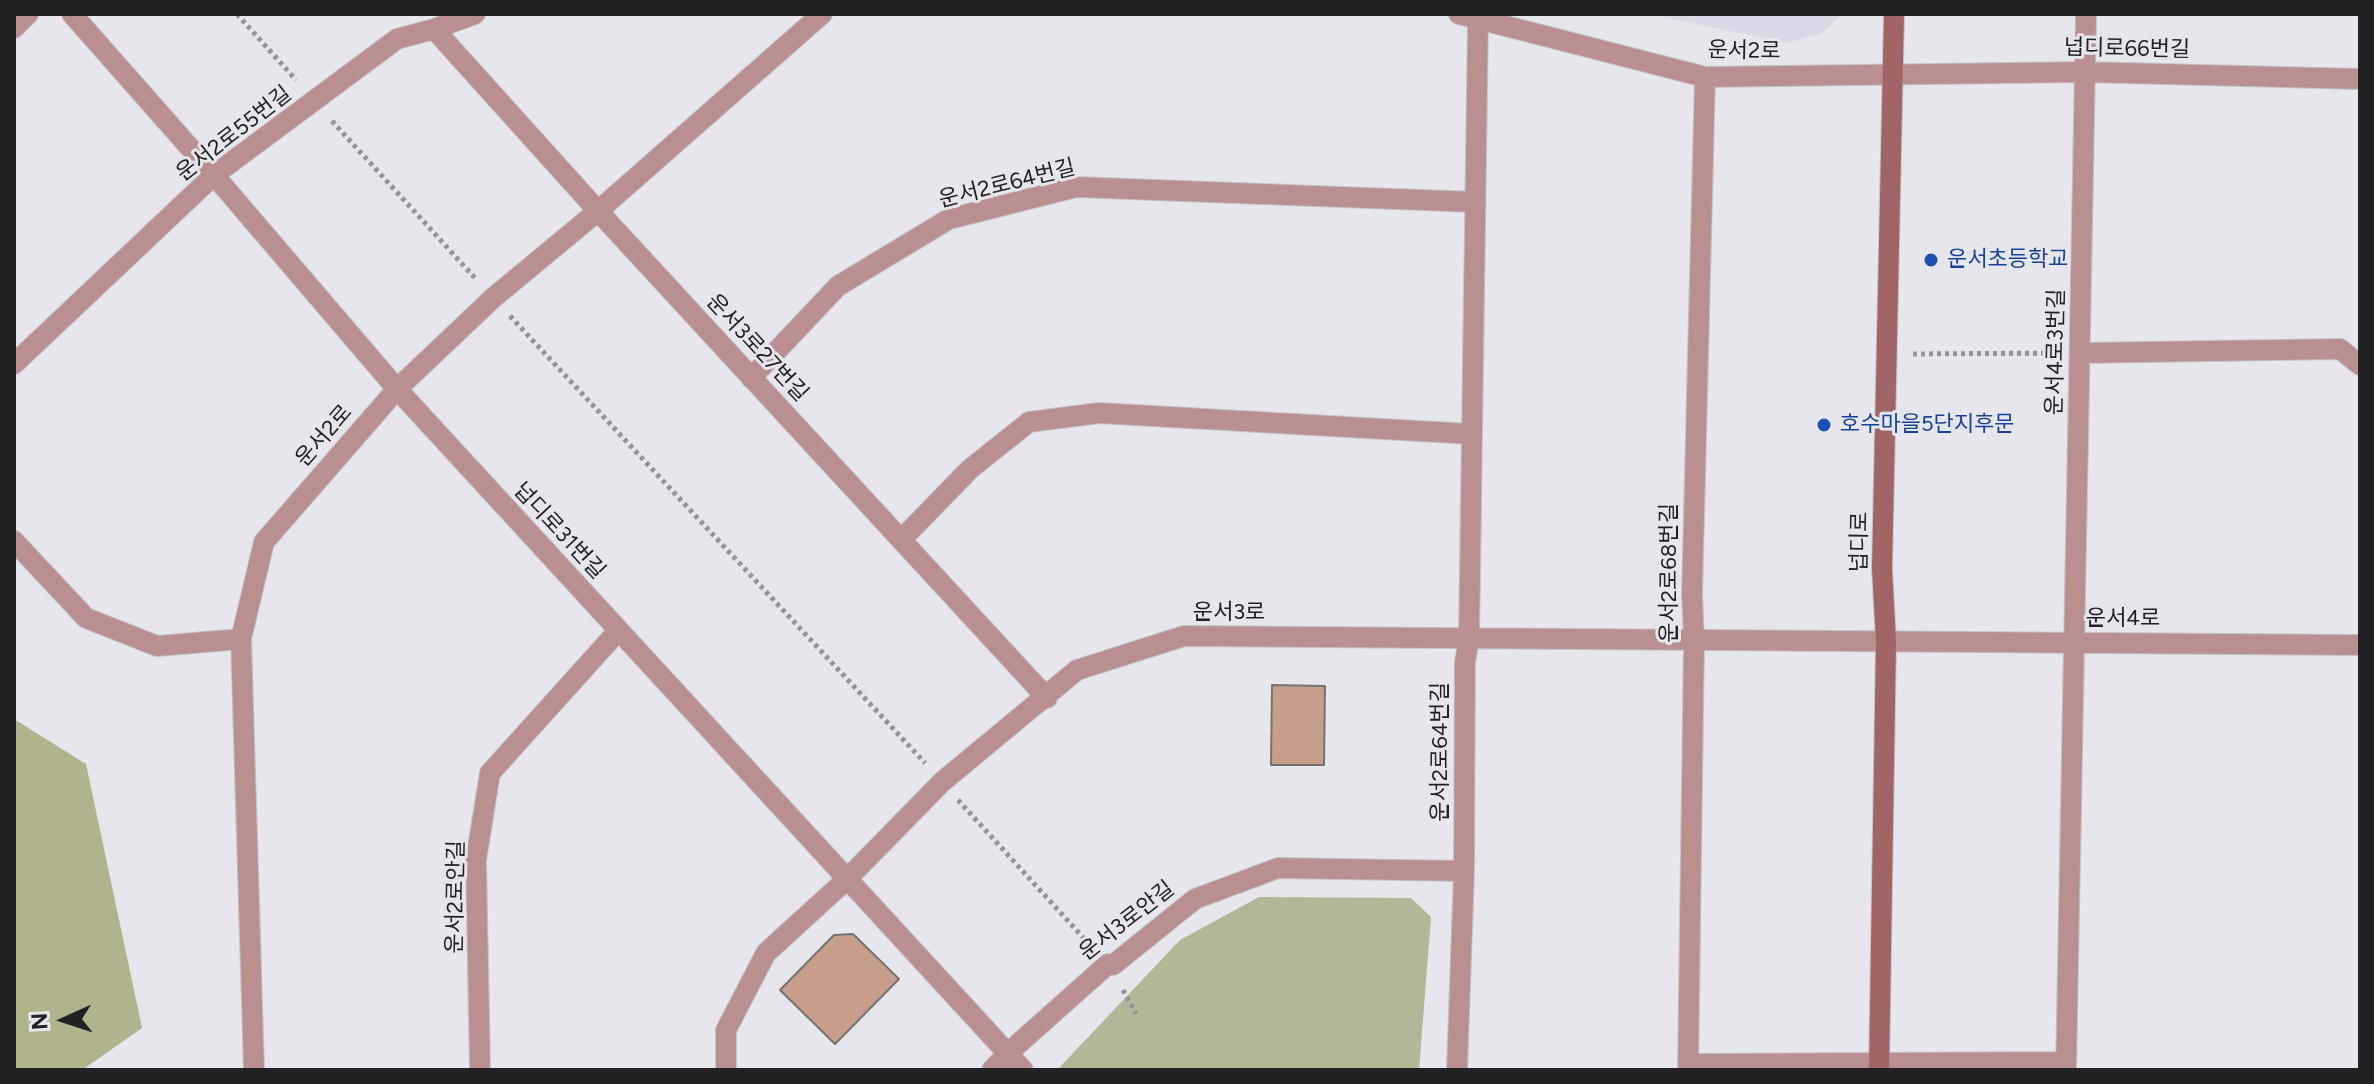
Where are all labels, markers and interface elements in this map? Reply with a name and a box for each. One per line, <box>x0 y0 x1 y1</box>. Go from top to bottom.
street label: 넙디로66번길 <box>2064 35 2190 63</box>
street label: 운서2로 <box>1707 37 1781 65</box>
street label: 운서2로55번길 <box>171 81 297 187</box>
street label: 운서2로64번길 <box>936 154 1078 214</box>
place label: 운서초등학교 <box>1947 247 2068 273</box>
marker: 운서초등학교 <box>1922 251 1940 269</box>
street label: 운서4로3번길 <box>2042 288 2070 416</box>
street label: 운서3로27번길 <box>701 289 813 407</box>
street label: 운서2로 <box>290 400 358 472</box>
place label: 호수마을5단지후문 <box>1840 412 2015 438</box>
marker: 호수마을5단지후문 <box>1815 416 1833 434</box>
street label: 넙디로31번길 <box>508 477 610 585</box>
street label: 운서2로68번길 <box>1657 503 1683 643</box>
street label: 넙디로 <box>1846 511 1874 573</box>
street label: 운서3로 <box>1193 600 1265 626</box>
street label: 운서4로 <box>2086 606 2160 632</box>
street label: 운서2로64번길 <box>1428 682 1454 822</box>
street label: 운서2로안길 <box>442 840 470 954</box>
street label: 운서3로안길 <box>1074 876 1180 966</box>
north arrow <box>24 980 104 1060</box>
text: N <box>26 1012 53 1030</box>

